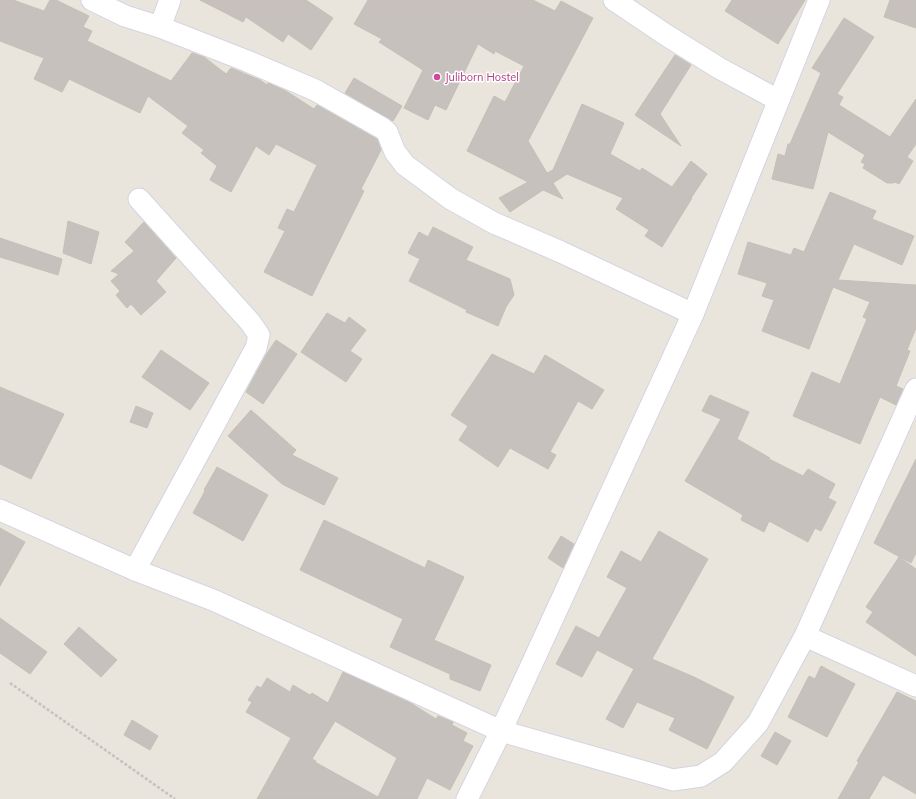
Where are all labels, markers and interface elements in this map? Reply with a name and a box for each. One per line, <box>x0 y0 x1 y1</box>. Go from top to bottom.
place label: Juliborn Hostel <box>445 70 519 84</box>
marker: Juliborn Hostel <box>432 72 442 82</box>

